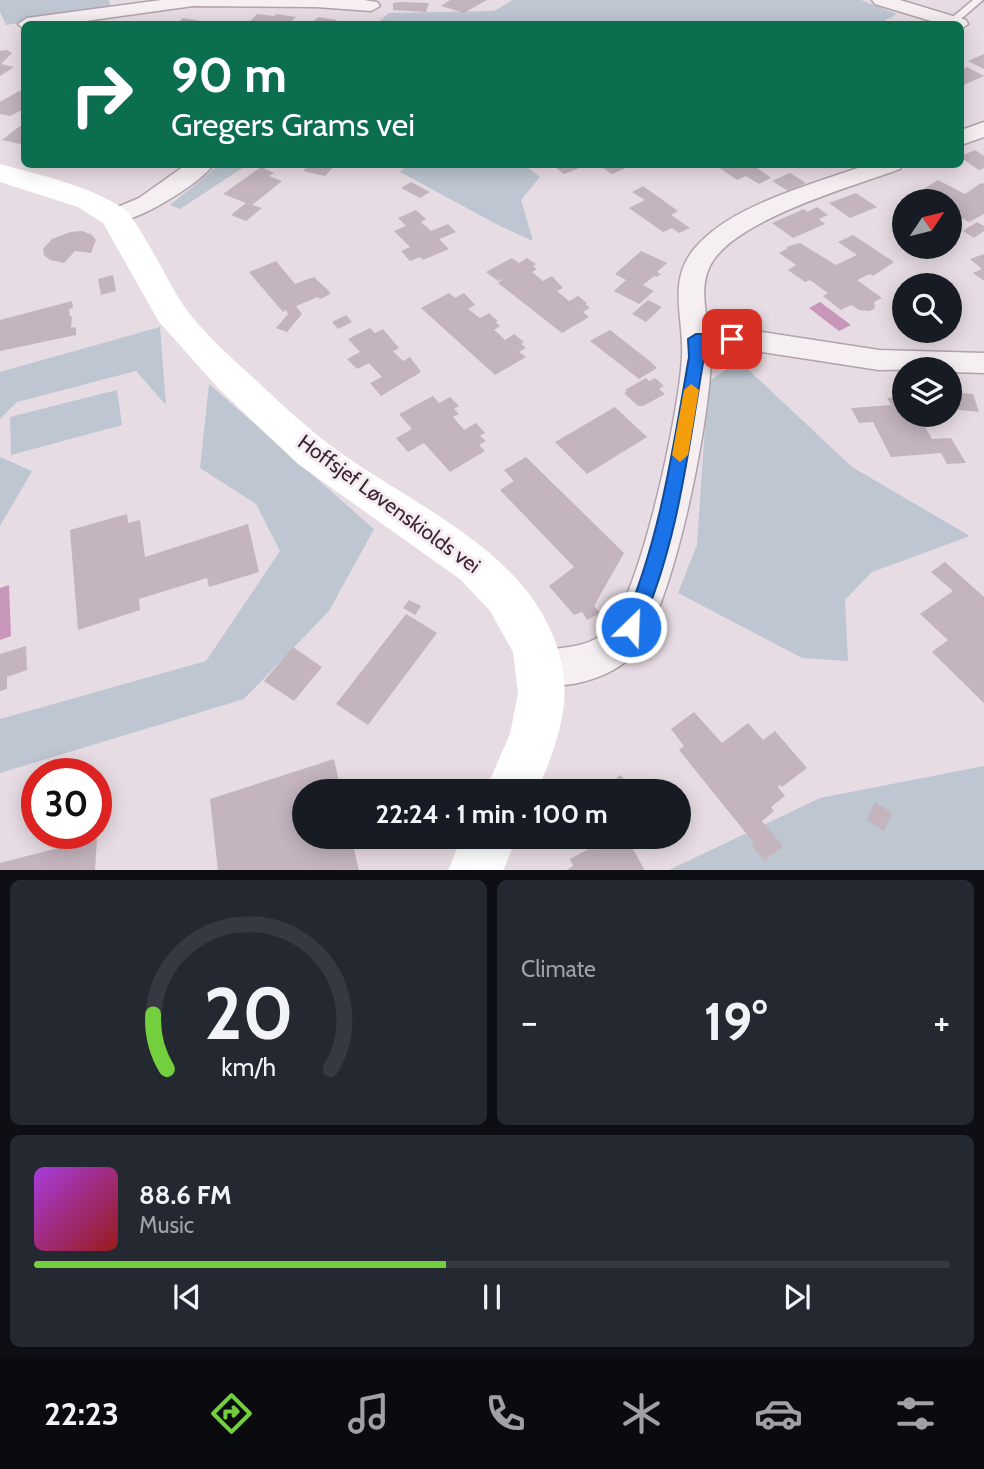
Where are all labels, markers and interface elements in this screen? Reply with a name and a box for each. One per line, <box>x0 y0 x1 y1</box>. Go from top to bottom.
text: 90 m <box>171 45 287 104</box>
icon: right <box>56 49 147 140</box>
text: Gregers Grams vei <box>171 105 415 144</box>
north arrow <box>892 189 962 259</box>
map controls <box>892 189 962 427</box>
button: search <box>892 273 962 343</box>
pin <box>702 309 762 369</box>
icon: arrive <box>713 320 751 358</box>
button: layers <box>892 357 962 427</box>
street label: Hoffsjef Løvenskiolds vei <box>293 429 485 579</box>
position arrow <box>594 590 668 664</box>
speed limit sign: 30 <box>21 758 112 849</box>
text: 22:24 · 1 min · 100 m <box>375 798 608 830</box>
text: Climate <box>521 955 596 983</box>
text: 20 <box>204 969 293 1057</box>
text: 19° <box>704 990 767 1053</box>
text: − <box>521 998 538 1045</box>
text: + <box>933 998 950 1045</box>
text: km/h <box>221 1051 276 1081</box>
text: 88.6 FM <box>139 1179 232 1211</box>
text: Music <box>139 1211 194 1239</box>
icon: previous <box>168 1278 206 1316</box>
icon: pause <box>473 1278 511 1316</box>
icon: next <box>778 1278 816 1316</box>
icon: directions <box>207 1389 256 1438</box>
icon: music <box>344 1389 393 1438</box>
icon: phone <box>481 1389 530 1438</box>
icon: climate <box>617 1389 666 1438</box>
icon: car <box>754 1389 803 1438</box>
icon: filters <box>891 1389 940 1438</box>
text: 22:23 <box>44 1394 119 1433</box>

